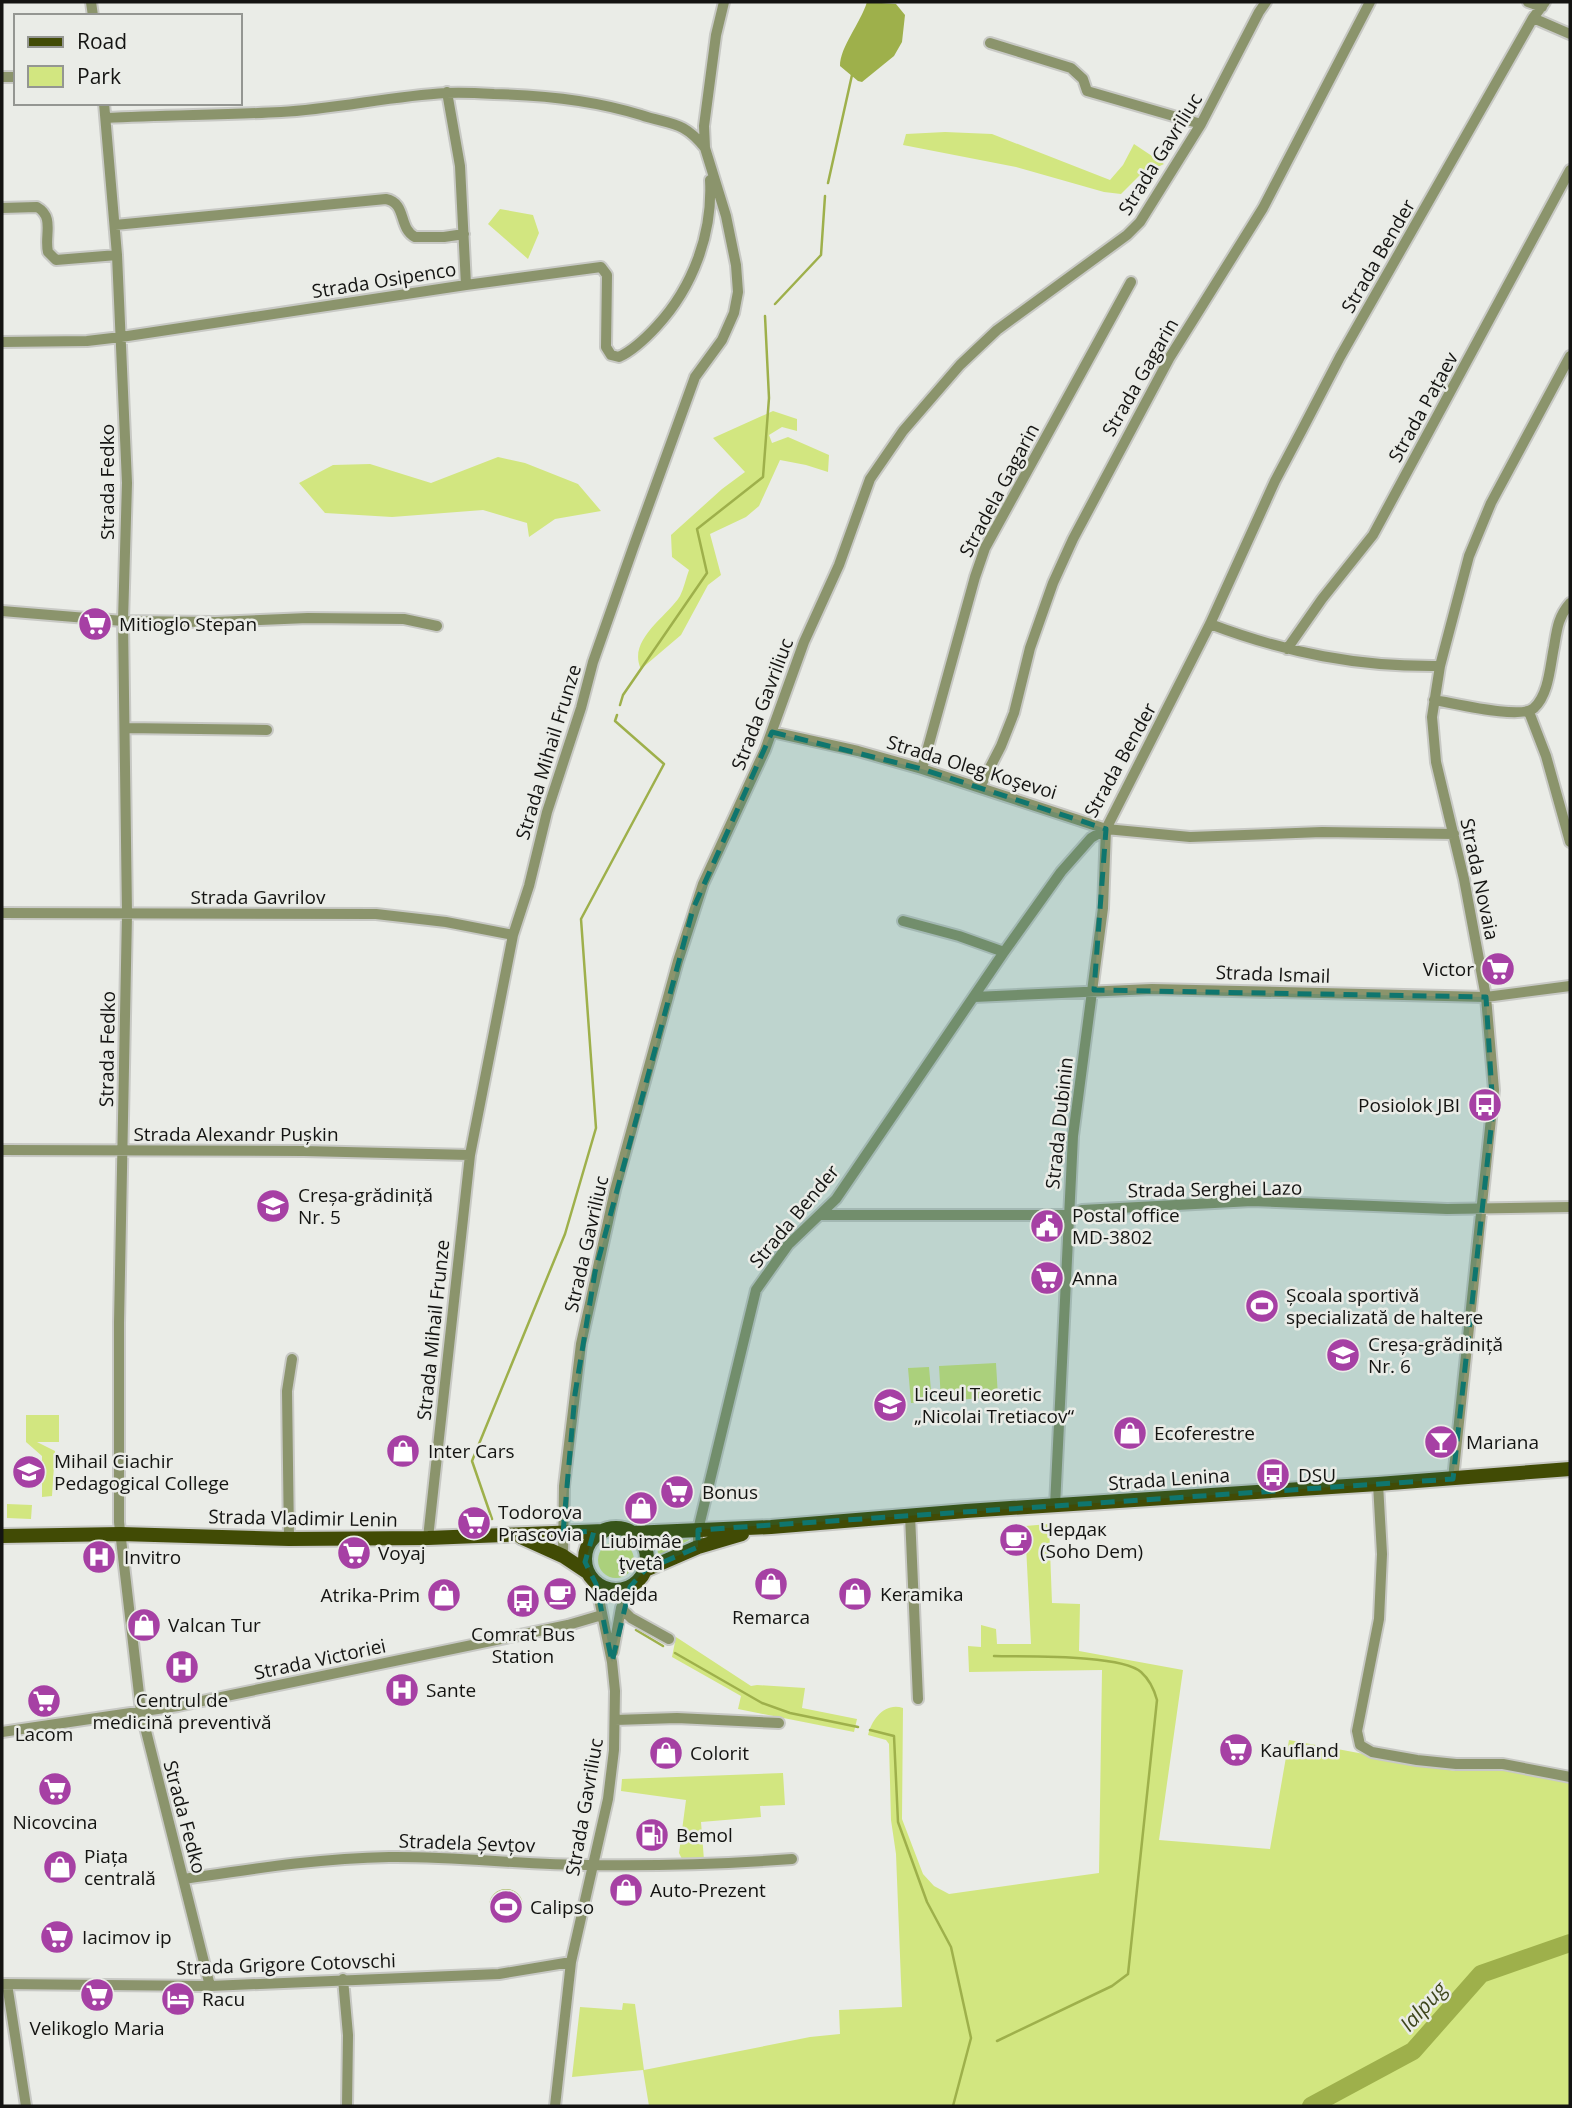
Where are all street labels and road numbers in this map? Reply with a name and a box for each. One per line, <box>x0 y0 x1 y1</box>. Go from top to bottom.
street label: Strada Gavriliuc <box>1112 88 1208 220</box>
street label: Strada Bender <box>1335 194 1421 318</box>
street label: Strada Osipenco <box>310 256 458 304</box>
street label: Strada Gagarin <box>1096 313 1184 441</box>
street label: Strada Pațaev <box>1382 347 1464 467</box>
street label: Stradela Gagarin <box>953 419 1045 561</box>
street label: Strada Fedko <box>94 424 120 540</box>
street label: Strada Gavriliuc <box>725 634 799 774</box>
street label: Strada Mihail Frunze <box>509 661 587 843</box>
street label: Strada Bender <box>1078 698 1162 822</box>
street label: Strada Oleg Koşevoi <box>884 729 1060 805</box>
street label: Strada Novaia <box>1454 816 1506 942</box>
street label: Strada Gavrilov <box>191 884 326 910</box>
street label: Strada Ismail <box>1215 959 1331 989</box>
street label: Strada Fedko <box>93 991 121 1107</box>
street label: Strada Dubinin <box>1039 1056 1079 1190</box>
street label: Strada Alexandr Pușkin <box>133 1121 339 1147</box>
street label: Strada Bender <box>743 1159 845 1273</box>
street label: Strada Gavriliuc <box>558 1173 614 1315</box>
street label: Strada Serghei Lazo <box>1127 1174 1303 1204</box>
street label: Strada Mihail Frunze <box>411 1238 455 1422</box>
street label: Strada Lenina <box>1107 1462 1231 1496</box>
street label: Strada Vladimir Lenin <box>208 1503 398 1533</box>
street label: Strada Victoriei <box>252 1632 388 1686</box>
street label: Strada Gavriliuc <box>559 1736 609 1878</box>
street label: Strada Fedko <box>157 1758 213 1876</box>
street label: Stradela Șevțov <box>398 1828 536 1858</box>
street label: Strada Grigore Cotovschi <box>176 1947 396 1981</box>

